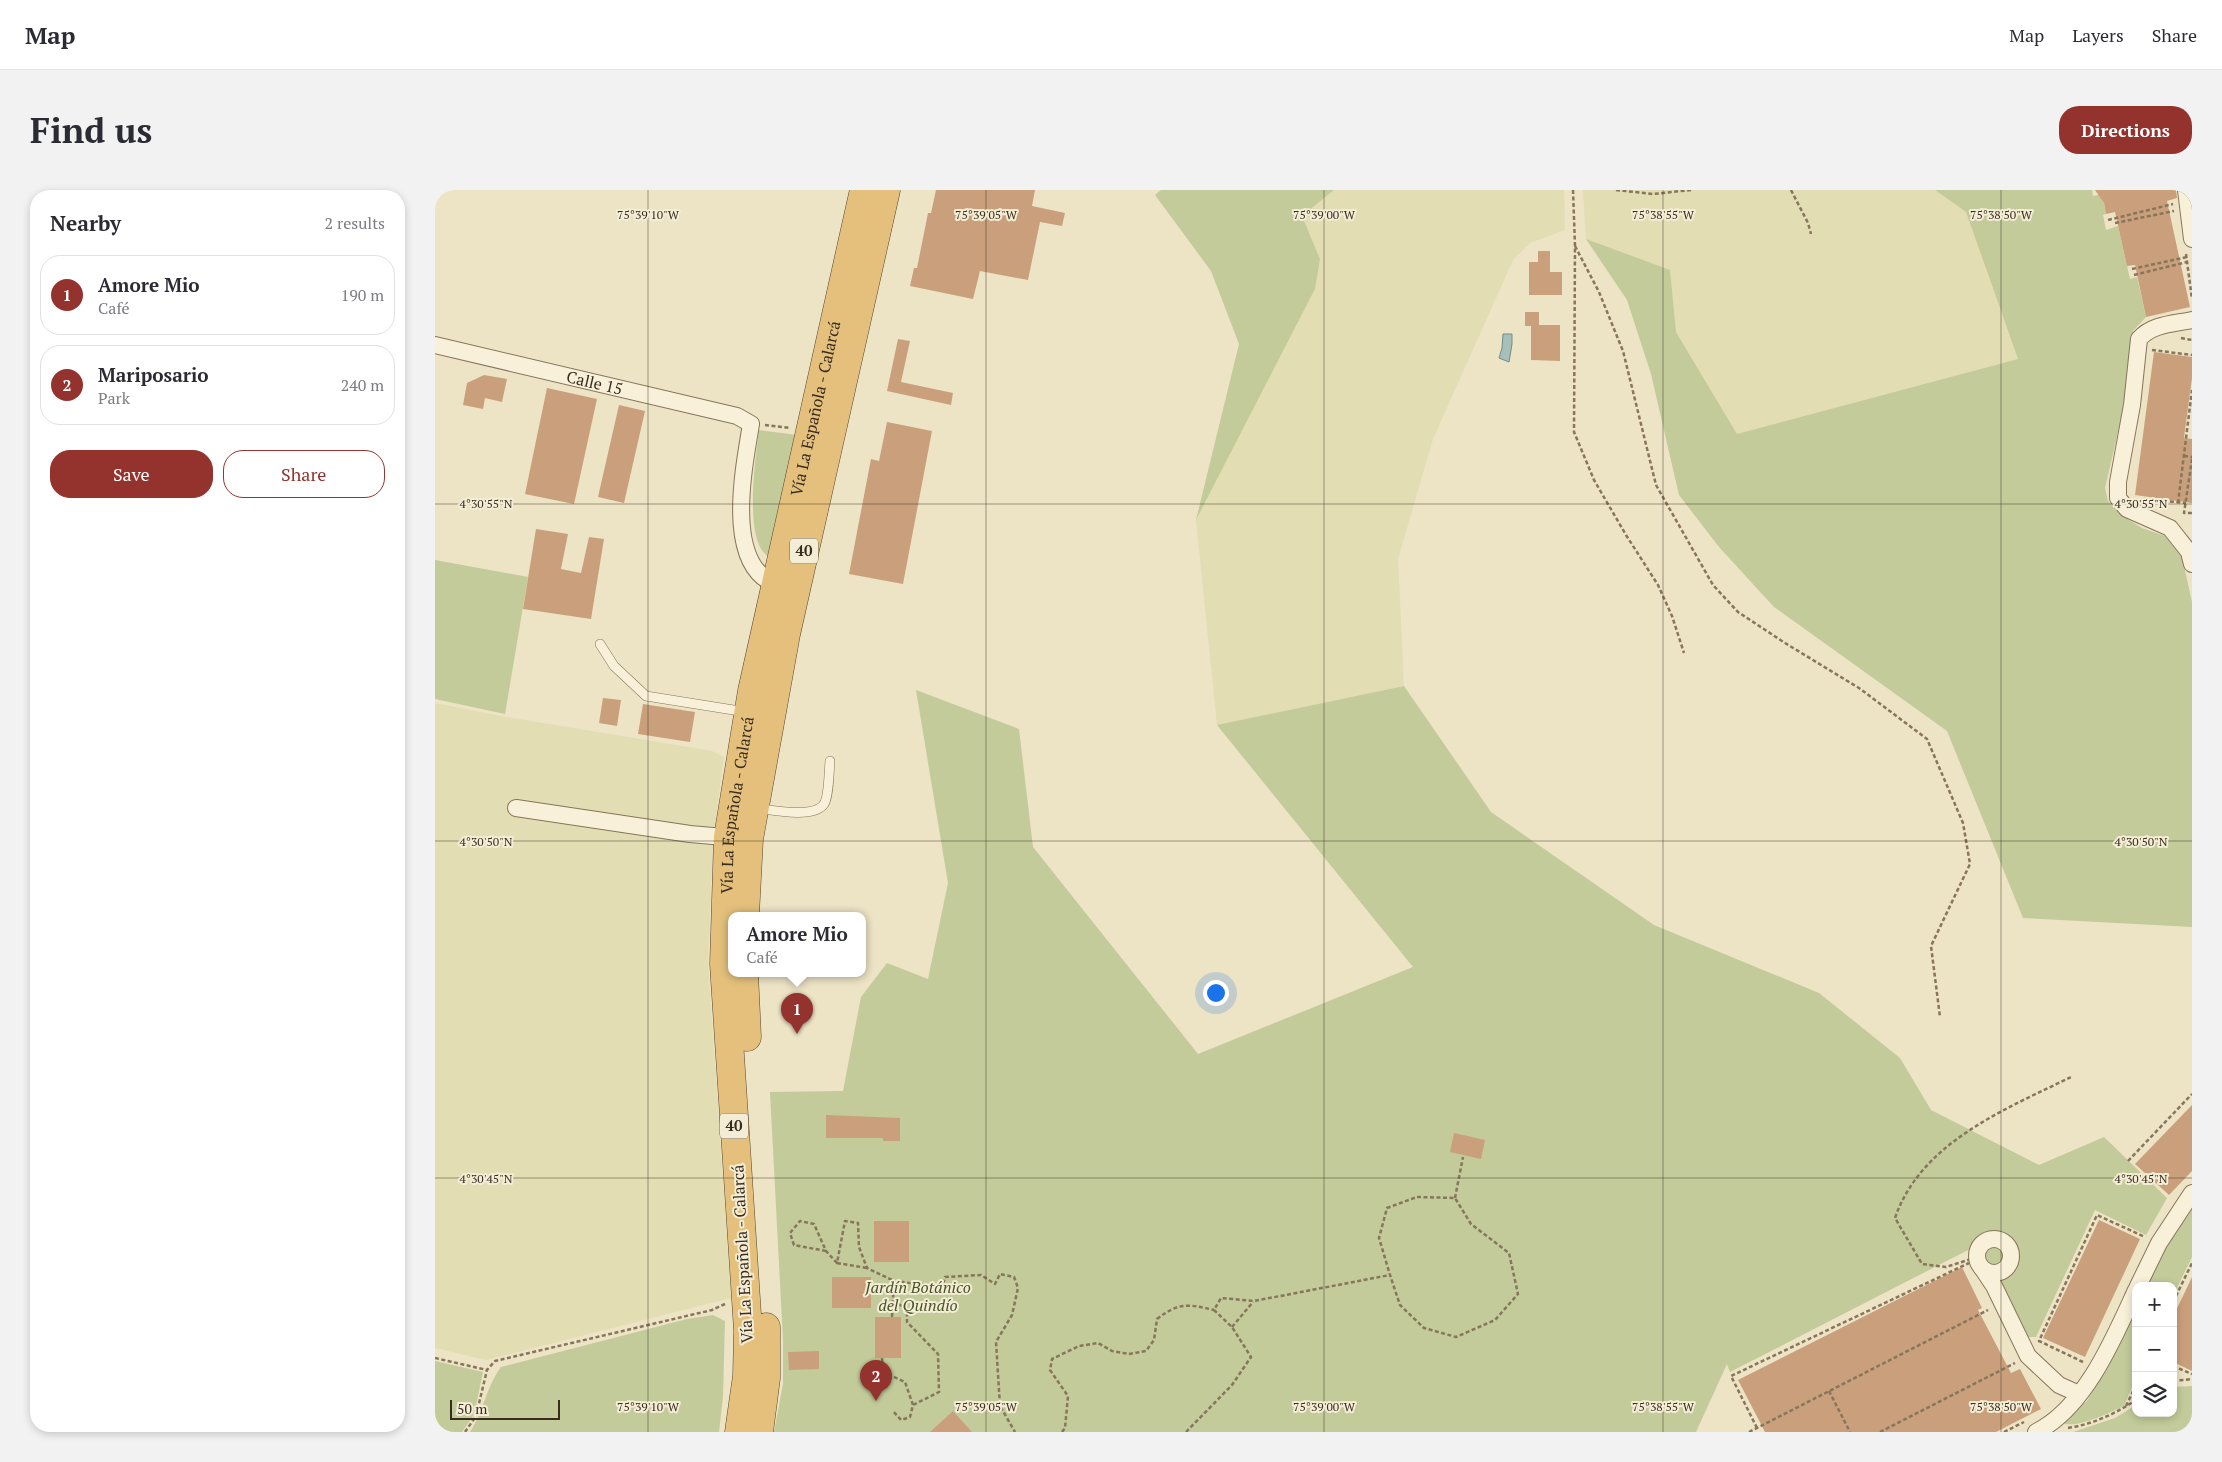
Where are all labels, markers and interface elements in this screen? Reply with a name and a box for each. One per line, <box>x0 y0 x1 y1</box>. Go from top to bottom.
text: Map <box>25 19 75 51</box>
text: Map <box>2009 23 2044 47</box>
text: Layers <box>2072 23 2124 47</box>
text: Share <box>2152 23 2197 47</box>
button: Directions <box>2059 106 2192 154</box>
text: Find us <box>30 107 152 153</box>
text: 75°39'10"W <box>617 207 680 222</box>
text: 75°39'05"W <box>955 207 1018 222</box>
text: 75°39'00"W <box>1293 207 1356 222</box>
text: 75°38'55"W <box>1632 207 1695 222</box>
text: 75°38'50"W <box>1970 207 2033 222</box>
text: Nearby <box>50 209 121 237</box>
text: 2 results <box>325 212 385 234</box>
text: Amore Mio <box>98 272 199 297</box>
text: 1 <box>62 284 72 306</box>
text: 190 m <box>341 284 384 306</box>
text: Café <box>98 297 130 319</box>
street label: Vía La Española - Calarcá <box>785 319 845 498</box>
text: Mariposario <box>98 362 209 387</box>
street label: Calle 15 <box>564 365 625 400</box>
text: 2 <box>62 374 72 396</box>
text: 240 m <box>341 374 384 396</box>
text: Park <box>98 387 130 409</box>
button: Save <box>50 450 213 498</box>
button: Share <box>223 450 385 498</box>
text: 4°30'55"N <box>459 496 513 511</box>
text: 4°30'55"N <box>2114 496 2168 511</box>
road number: 40 <box>790 538 818 564</box>
street label: Vía La Española - Calarcá <box>715 715 759 894</box>
text: 4°30'50"N <box>459 834 513 849</box>
text: 4°30'50"N <box>2114 834 2168 849</box>
popup <box>728 912 866 977</box>
text: Amore Mio <box>746 921 848 946</box>
text: Café <box>746 946 778 968</box>
your location <box>1203 980 1229 1006</box>
pin: 1 <box>781 993 813 1034</box>
road number: 40 <box>720 1114 748 1138</box>
street label: Vía La Española - Calarcá <box>726 1164 758 1344</box>
text: 4°30'45"N <box>459 1171 513 1186</box>
text: 4°30'45"N <box>2114 1171 2168 1186</box>
park label: Jardín Botánico del Quindío <box>864 1276 971 1316</box>
map controls <box>2132 1282 2177 1417</box>
button: + <box>2132 1282 2177 1327</box>
button: − <box>2132 1327 2177 1372</box>
pin: 2 <box>860 1360 892 1401</box>
button: layers <box>2132 1372 2177 1417</box>
scale bar <box>450 1397 560 1420</box>
text: 50 m <box>457 1399 487 1418</box>
text: 75°39'10"W <box>617 1399 680 1414</box>
text: 75°39'05"W <box>955 1399 1018 1414</box>
text: 75°39'00"W <box>1293 1399 1356 1414</box>
text: 75°38'55"W <box>1632 1399 1695 1414</box>
text: 75°38'50"W <box>1970 1399 2033 1414</box>

